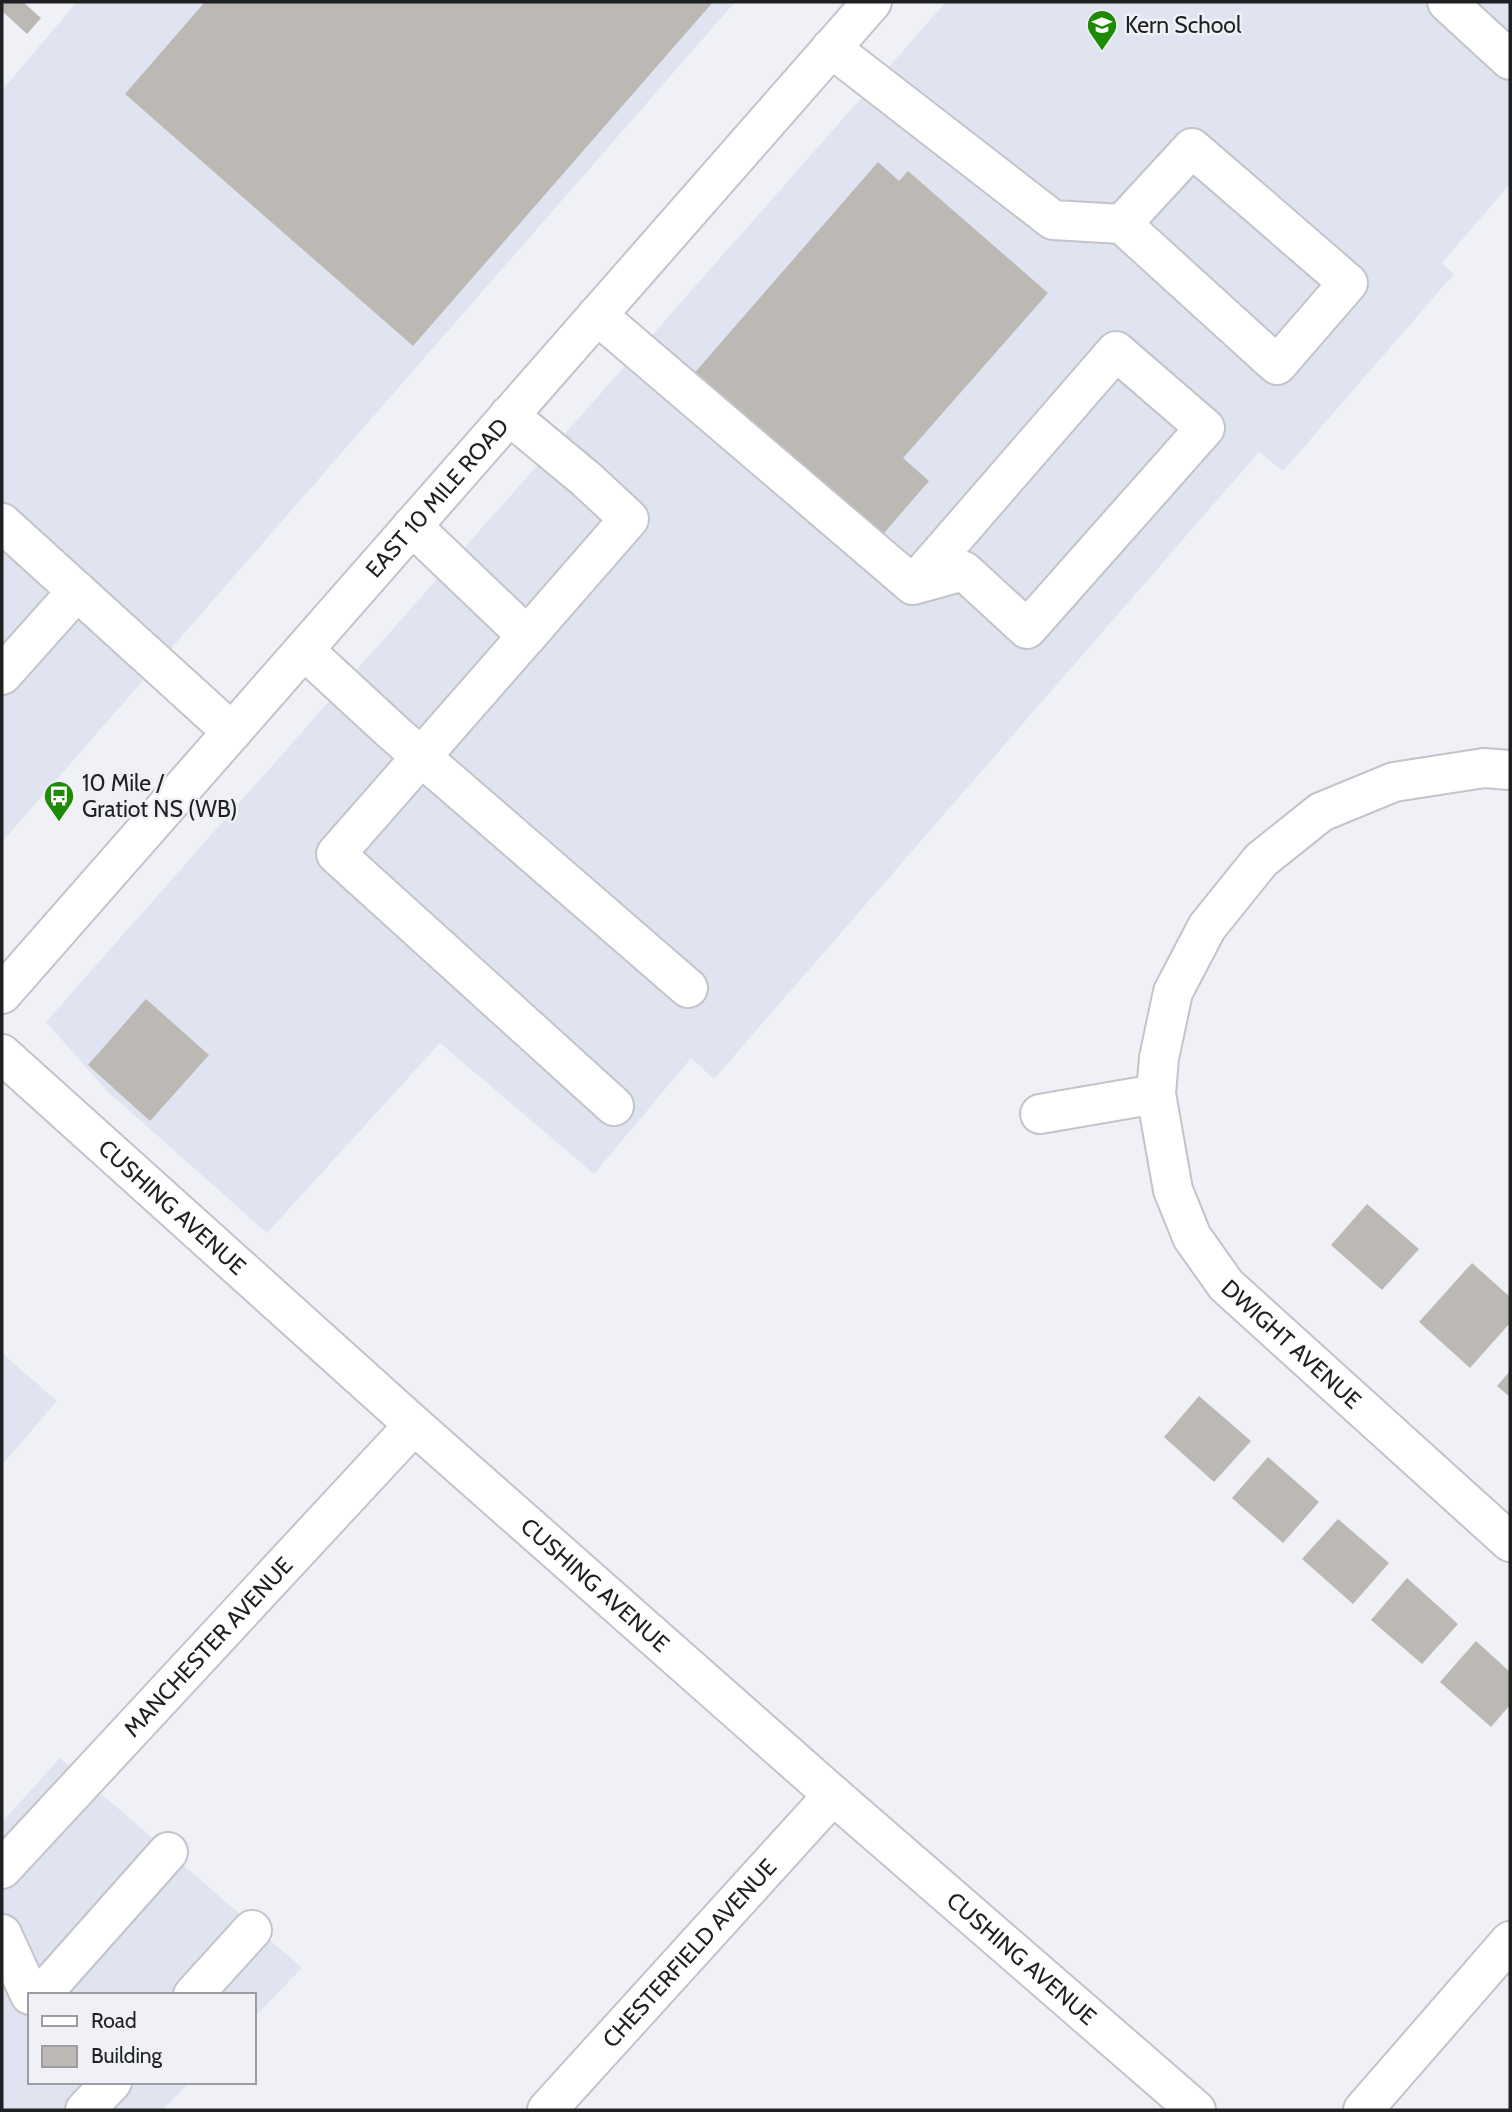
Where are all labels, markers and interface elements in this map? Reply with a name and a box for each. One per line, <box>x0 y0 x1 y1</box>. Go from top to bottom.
school or university icon: Kern School <box>1085 8 1119 52</box>
place label: Kern School <box>1125 11 1242 39</box>
street label: EAST 10 MILE ROAD <box>360 412 515 583</box>
place label: 10 Mile / Gratiot NS (WB) <box>82 769 237 823</box>
bus stop icon: 10 Mile / Gratiot NS (WB) <box>42 779 76 823</box>
street label: CUSHING AVENUE <box>93 1134 252 1281</box>
street label: DWIGHT AVENUE <box>1216 1274 1367 1414</box>
street label: CUSHING AVENUE <box>515 1512 675 1658</box>
street label: MANCHESTER AVENUE <box>118 1551 298 1743</box>
street label: CHESTERFIELD AVENUE <box>597 1853 782 2053</box>
street label: CUSHING AVENUE <box>941 1886 1102 2031</box>
legend <box>28 1993 256 2084</box>
text: Road <box>91 2008 137 2033</box>
text: Building <box>91 2043 163 2068</box>

